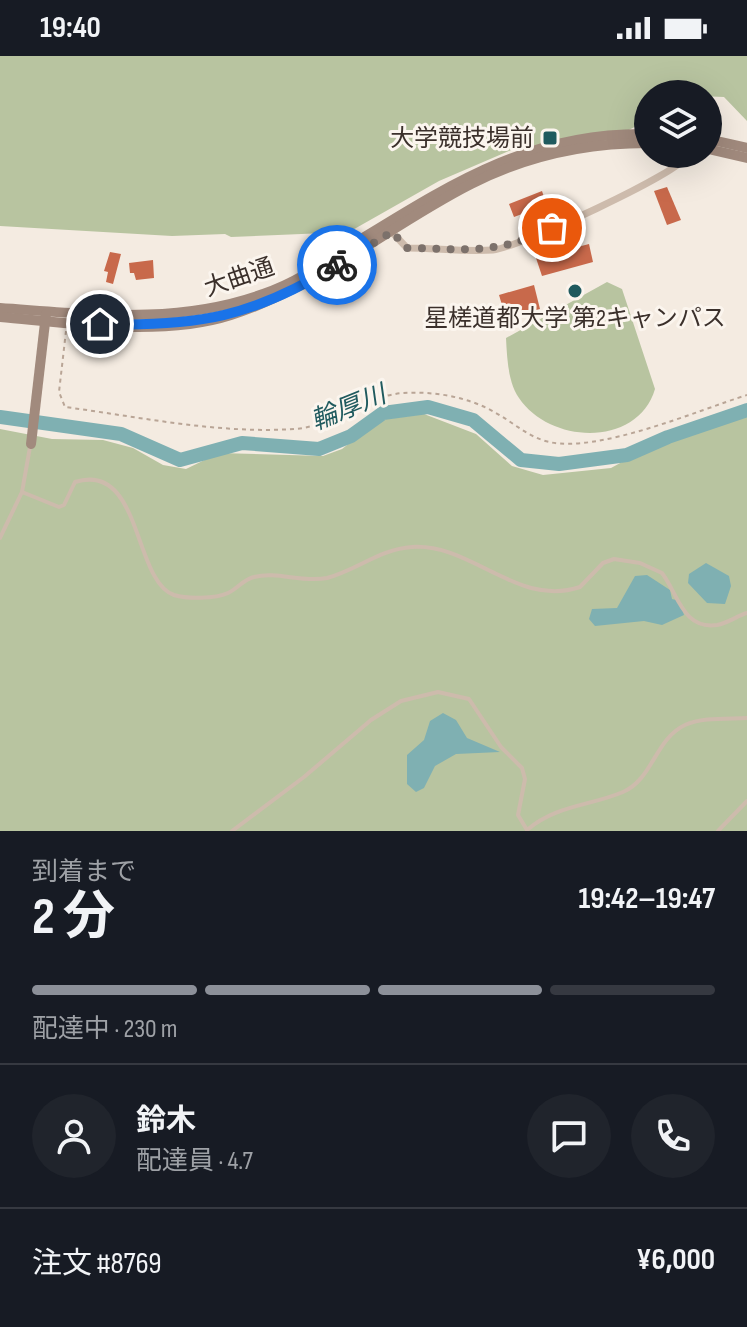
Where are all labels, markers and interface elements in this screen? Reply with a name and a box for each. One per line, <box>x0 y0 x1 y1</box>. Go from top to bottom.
text: 19:40 <box>40 10 101 46</box>
map controls <box>634 80 722 168</box>
button: layers <box>634 80 722 168</box>
place label: 大学競技場前 <box>390 124 534 153</box>
marker: 大学競技場前 <box>541 129 559 147</box>
pin <box>518 194 586 262</box>
icon: bag <box>530 206 574 250</box>
courier <box>297 225 377 305</box>
icon: bike <box>315 243 359 287</box>
street label: 大曲通 <box>200 252 278 303</box>
marker: 星槎道都大学 第2キャンパス <box>566 282 584 300</box>
pin <box>66 290 134 358</box>
icon: home <box>78 302 122 346</box>
place label: 星槎道都大学 第2キャンパス <box>424 304 726 333</box>
water label: 輪厚川 <box>307 378 393 437</box>
text: 到着まで <box>32 857 136 888</box>
text: 19:42–19:47 <box>578 881 715 917</box>
text: 2 分 <box>32 886 115 949</box>
text: 配達中 · 230 m <box>32 1014 178 1045</box>
button: person <box>32 1094 116 1178</box>
button: chat <box>527 1094 611 1178</box>
button: phone <box>631 1094 715 1178</box>
text: 鈴木 <box>136 1103 196 1139</box>
text: 配達員 · 4.7 <box>136 1146 253 1177</box>
text: ¥6,000 <box>636 1242 715 1278</box>
text: 注文 #8769 <box>32 1246 162 1282</box>

